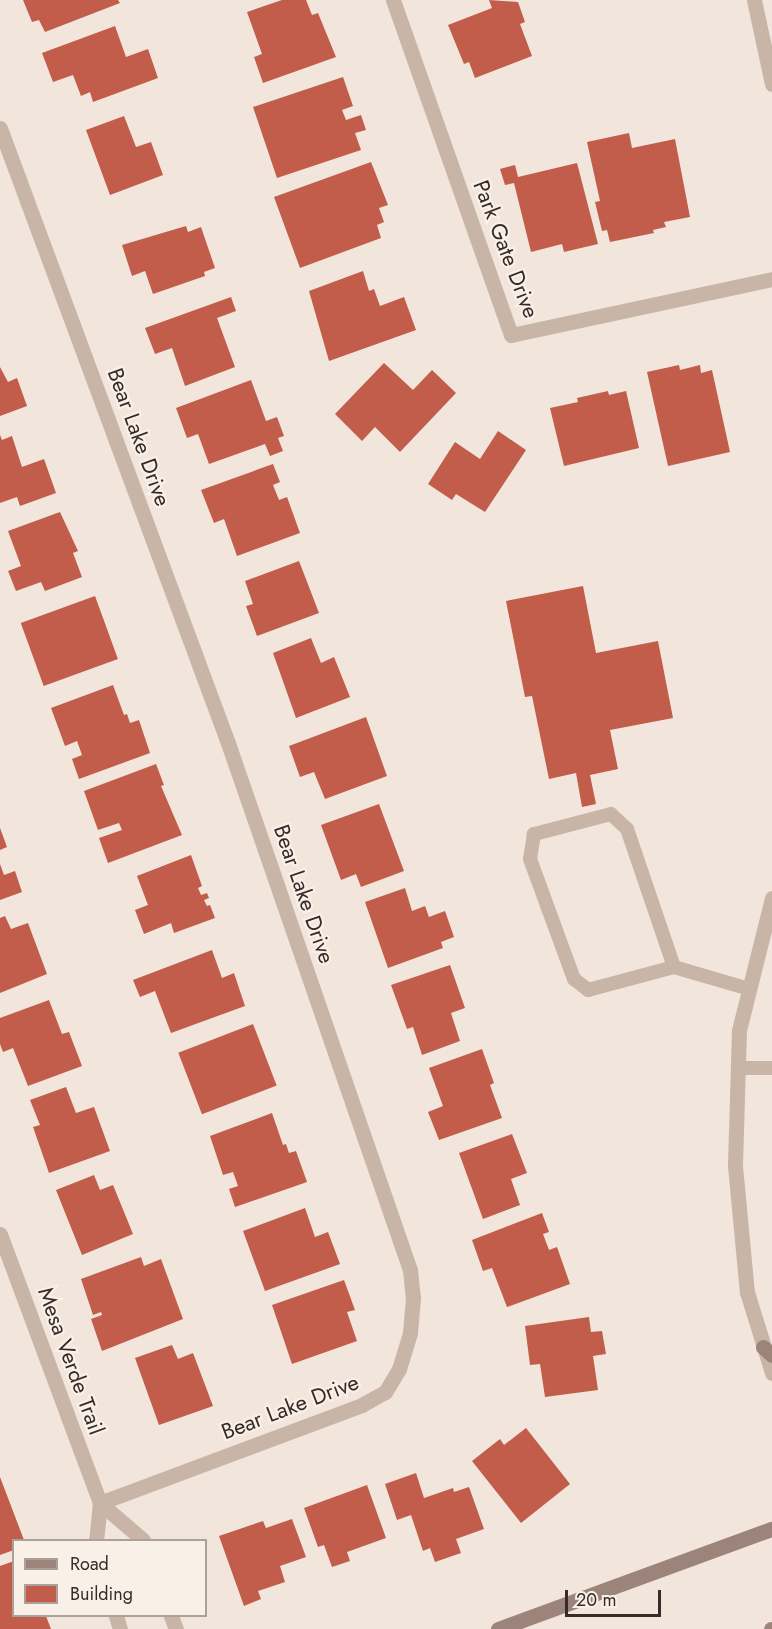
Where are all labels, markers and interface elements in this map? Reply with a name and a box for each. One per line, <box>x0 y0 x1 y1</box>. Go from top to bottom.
street label: Park Gate Drive <box>468 176 544 322</box>
street label: Bear Lake Drive <box>102 364 176 510</box>
street label: Bear Lake Drive <box>268 821 340 967</box>
street label: Mesa Verde Trail <box>32 1284 110 1438</box>
street label: Bear Lake Drive <box>218 1369 362 1445</box>
legend <box>12 1539 207 1617</box>
text: Road <box>70 1551 109 1577</box>
scale bar <box>568 1578 664 1616</box>
text: Building <box>70 1581 133 1607</box>
text: 20 m <box>576 1587 616 1613</box>

